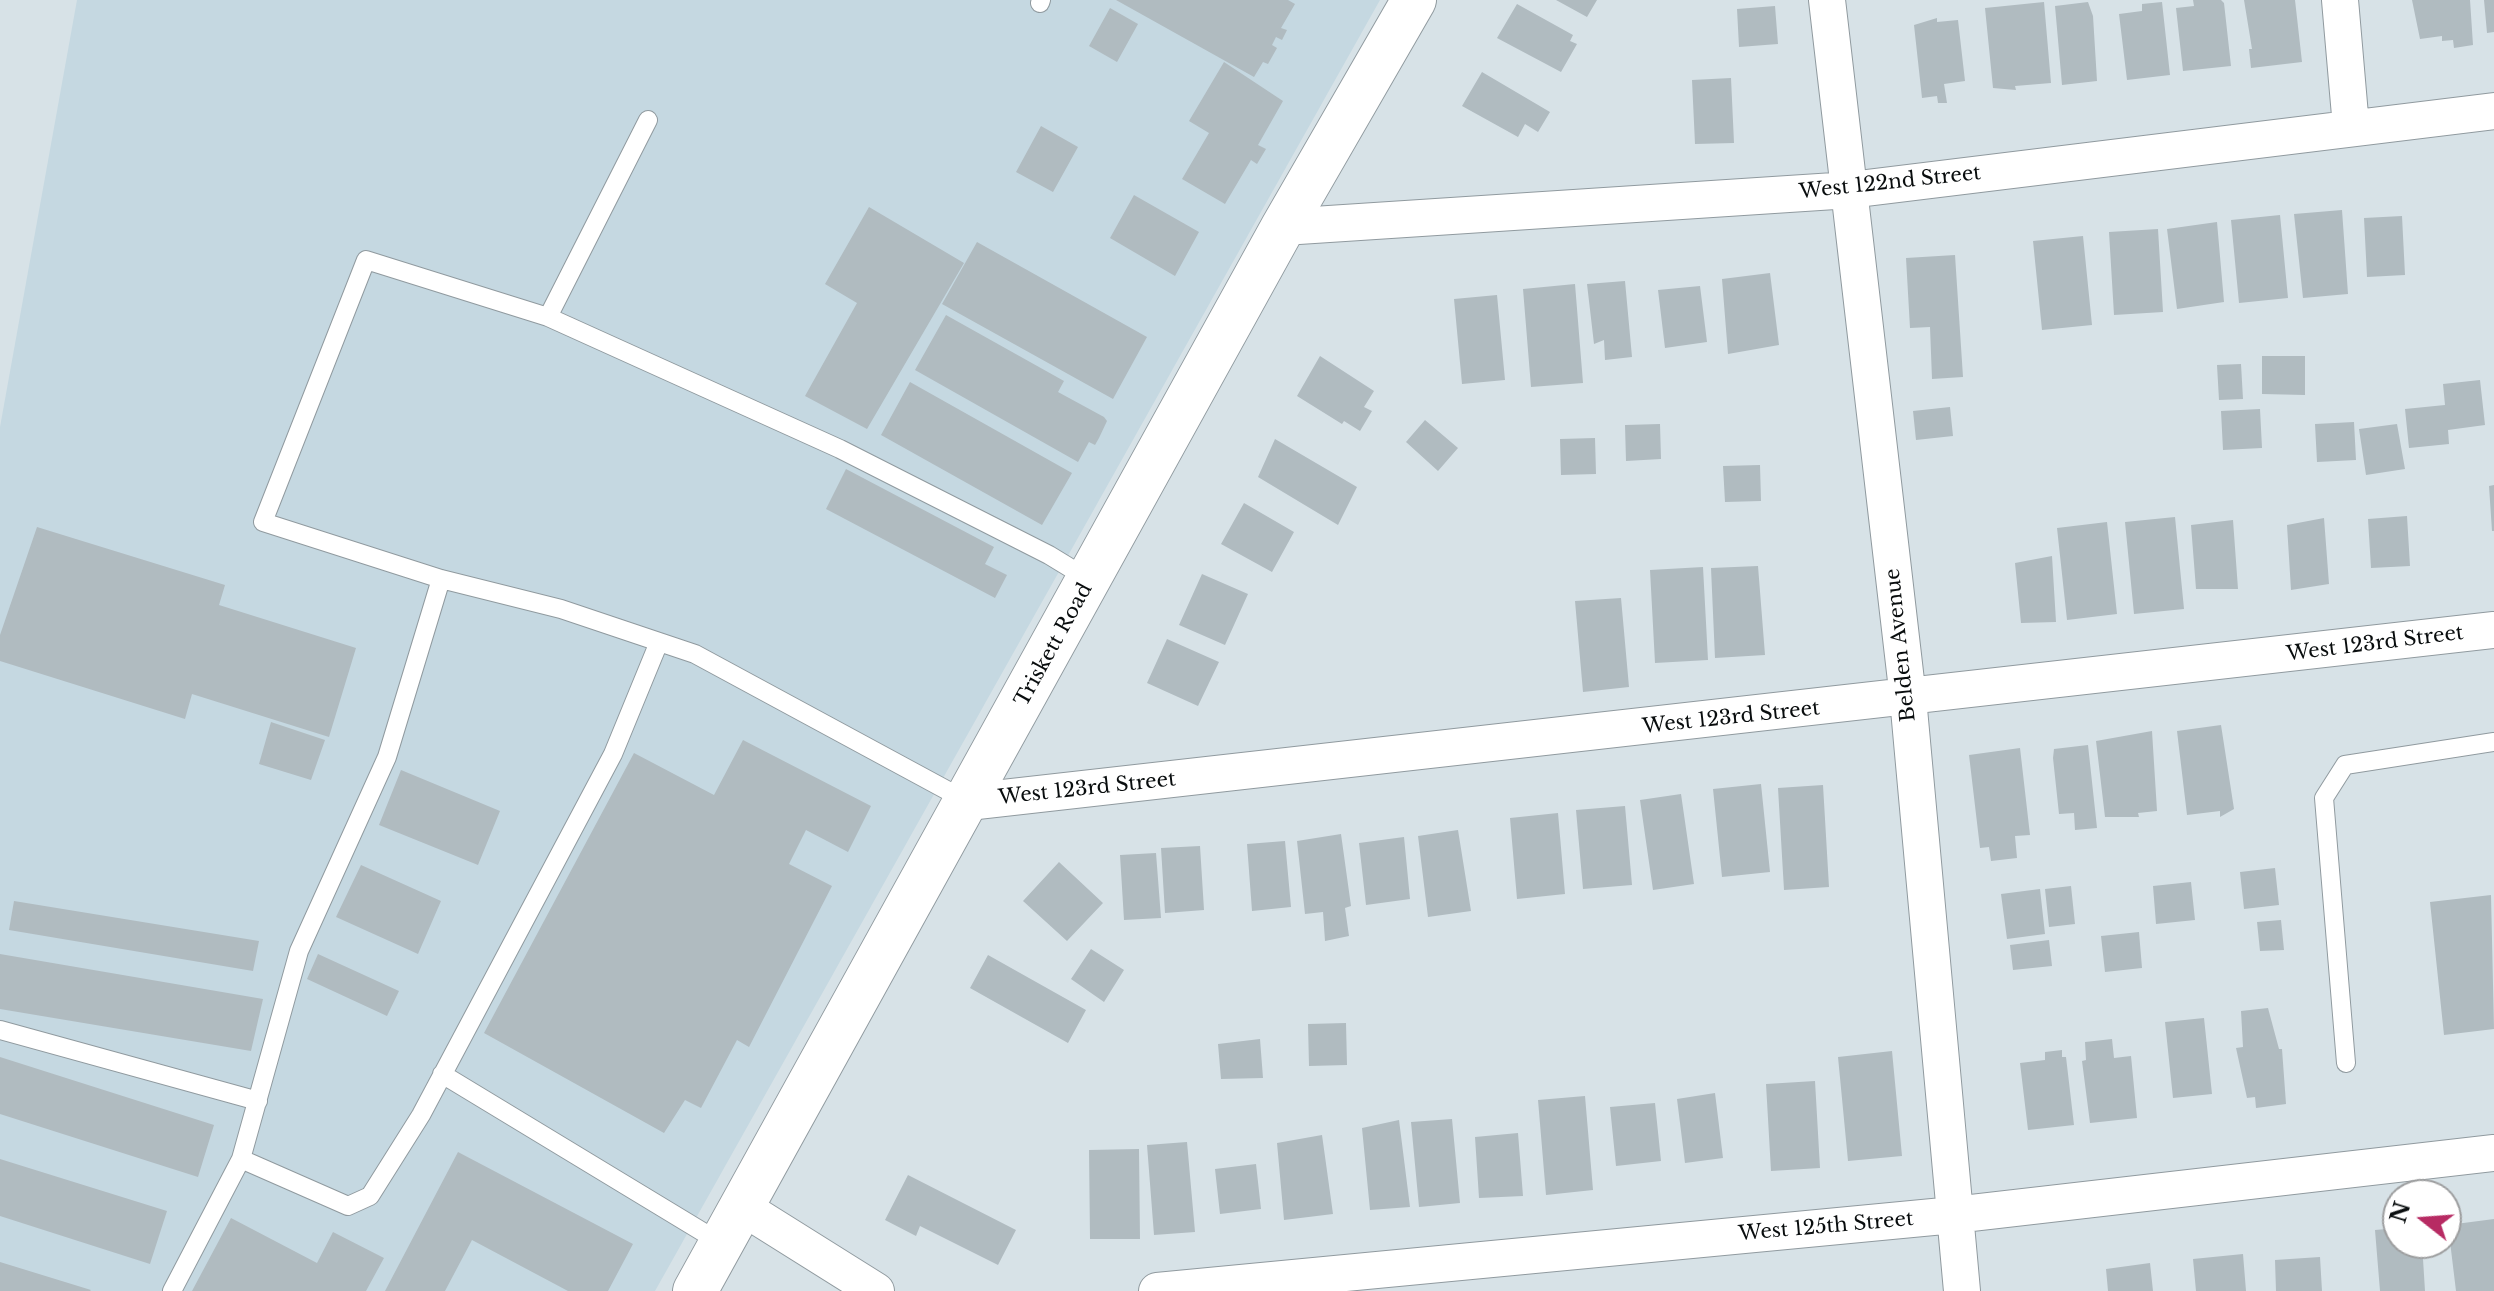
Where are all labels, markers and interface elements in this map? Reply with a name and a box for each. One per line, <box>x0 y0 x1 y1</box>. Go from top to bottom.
street label: West 122nd Street <box>1798 162 1982 204</box>
street label: Belden Avenue <box>1881 567 1921 723</box>
street label: Triskett Road <box>1010 579 1098 711</box>
street label: West 123rd Street <box>2285 621 2465 667</box>
street label: West 123rd Street <box>1641 697 1821 739</box>
street label: West 123rd Street <box>997 768 1177 810</box>
north arrow <box>2382 1179 2462 1259</box>
text: N <box>2385 1199 2416 1226</box>
street label: West 125th Street <box>1737 1207 1915 1247</box>

